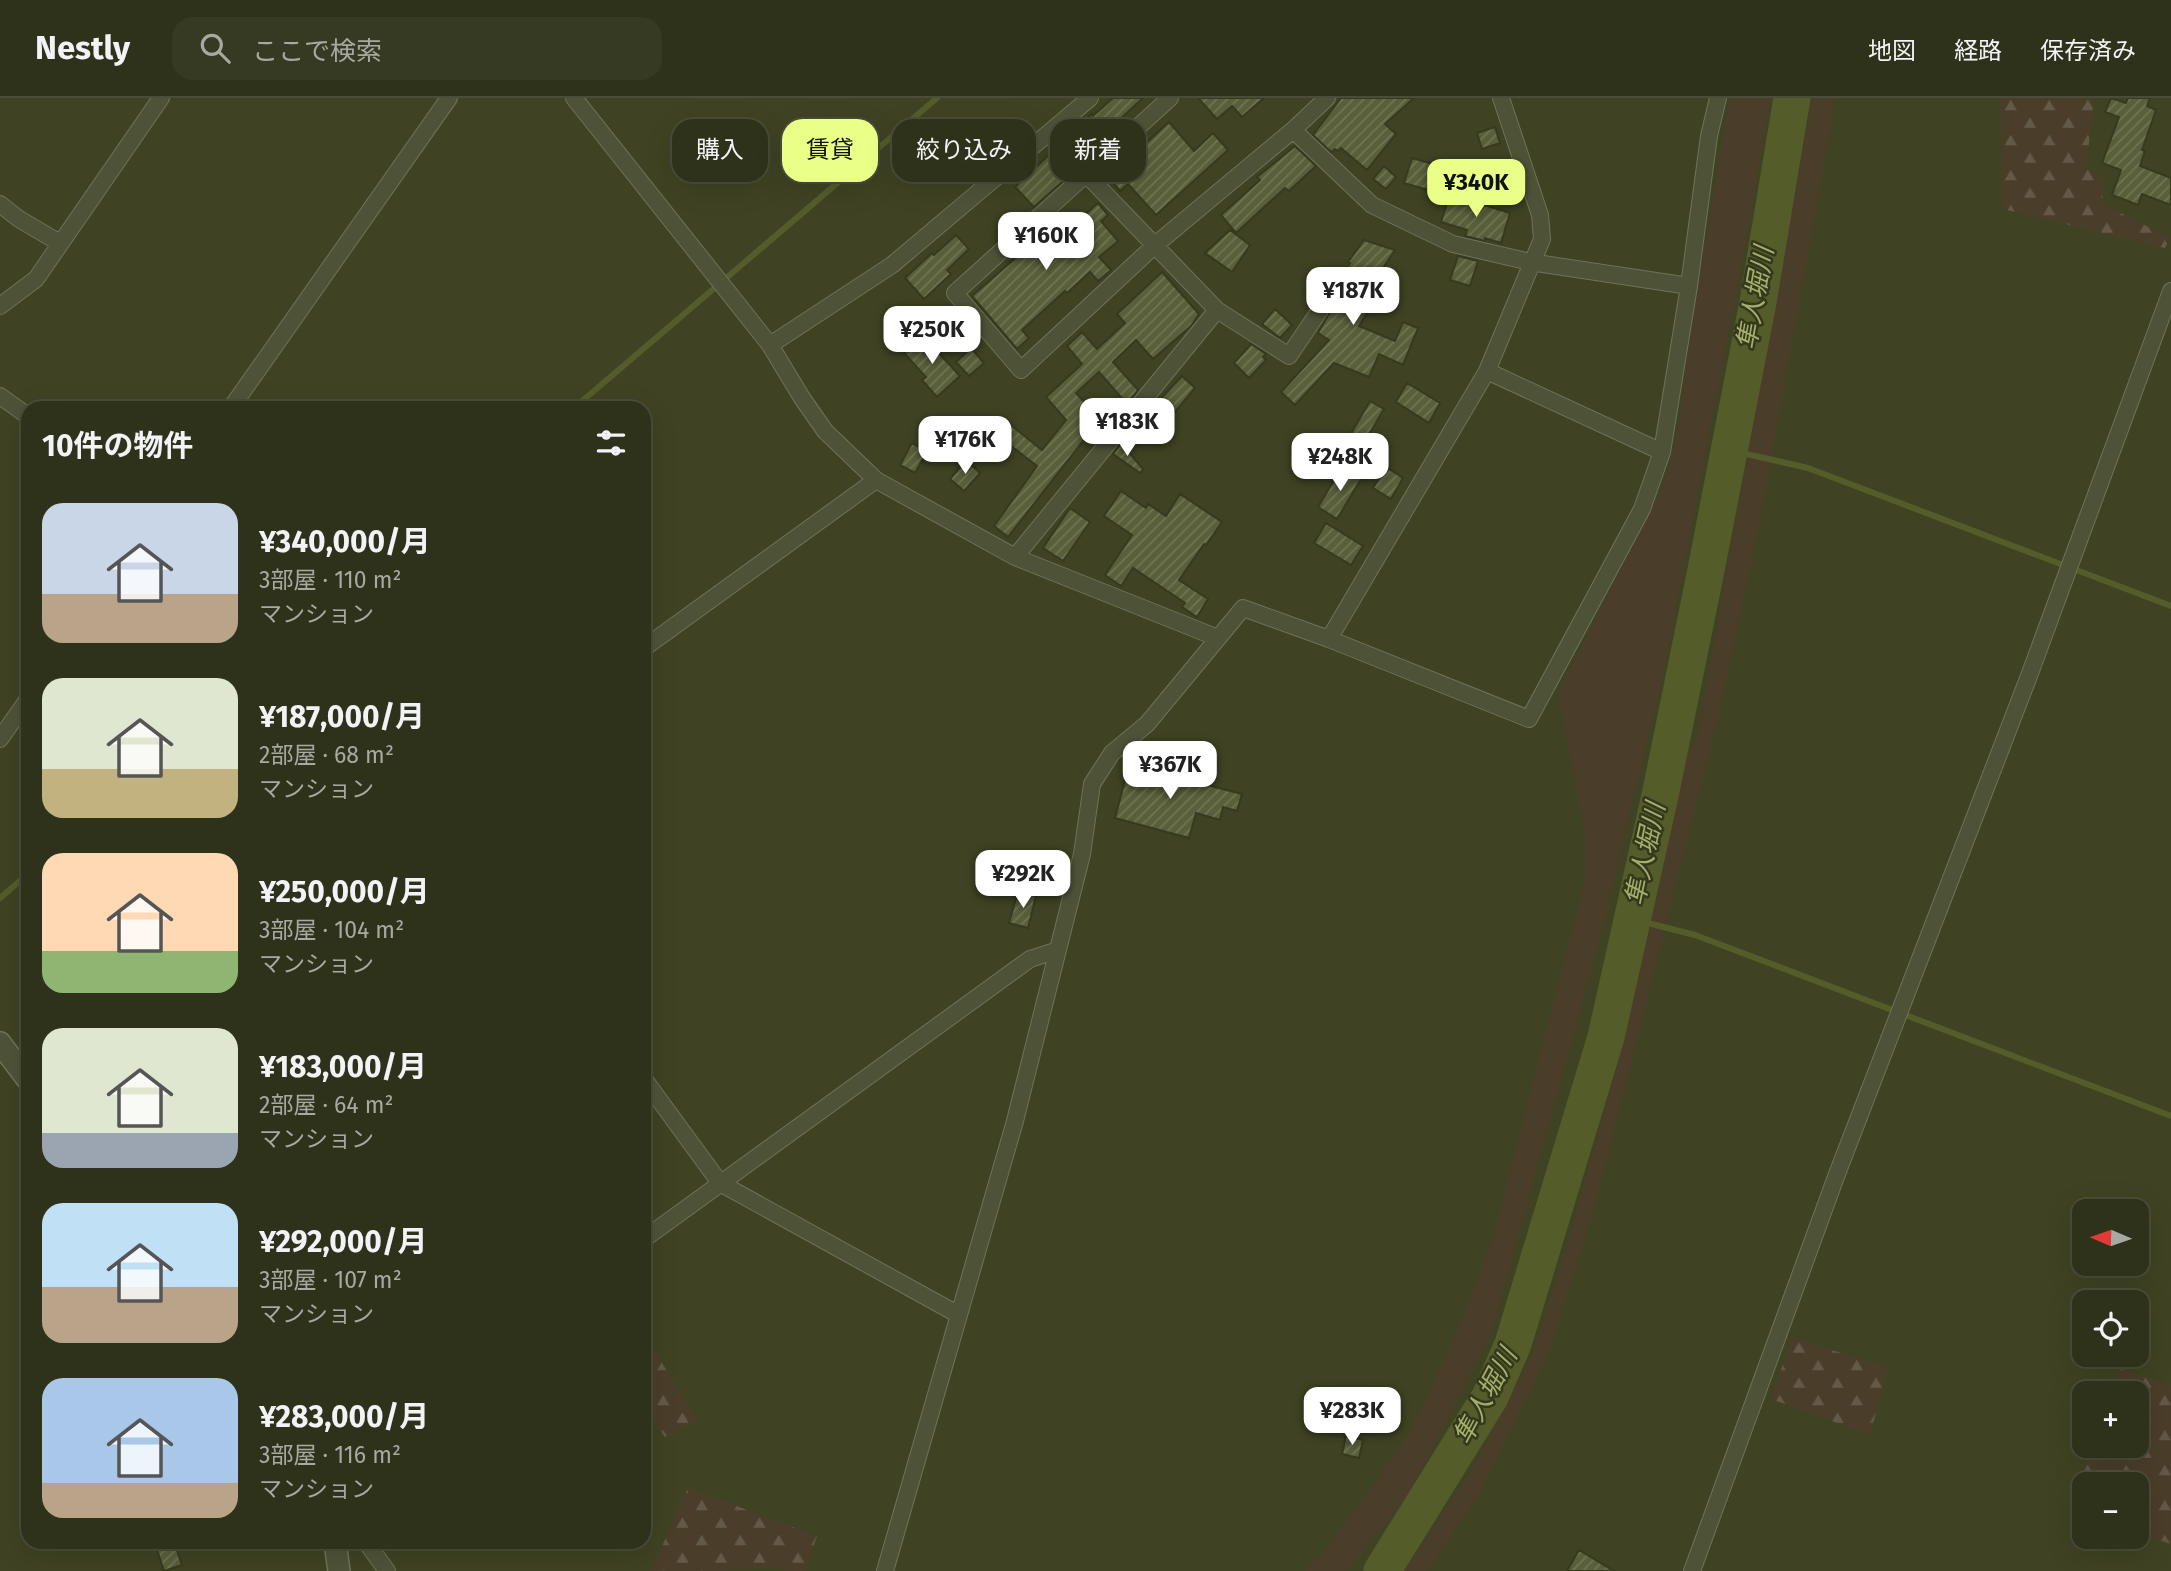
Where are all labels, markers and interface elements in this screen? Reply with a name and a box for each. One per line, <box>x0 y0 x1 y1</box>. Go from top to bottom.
search box <box>172 17 662 80</box>
text: Nestly <box>35 28 130 68</box>
icon: search <box>196 29 234 67</box>
text: ここで検索 <box>252 36 382 67</box>
text: 地図 <box>1868 37 1916 65</box>
text: 経路 <box>1954 37 2002 65</box>
text: 保存済み <box>2040 37 2136 65</box>
chip: 購入 <box>672 119 768 182</box>
chip: 賃貸 <box>782 119 878 182</box>
chip: 絞り込み <box>892 119 1036 182</box>
chip: 新着 <box>1050 119 1146 182</box>
pin: ¥340K <box>1427 159 1525 219</box>
text: ¥340K <box>1443 168 1509 196</box>
pin: ¥160K <box>997 212 1095 272</box>
text: ¥160K <box>1014 221 1078 249</box>
water label: 隼人堀川 <box>1731 241 1780 352</box>
pin: ¥187K <box>1304 268 1402 327</box>
text: ¥187K <box>1322 276 1384 304</box>
pin: ¥250K <box>883 306 981 366</box>
text: ¥250K <box>900 315 964 343</box>
pin: ¥183K <box>1078 398 1176 458</box>
text: ¥183K <box>1096 407 1158 435</box>
pin: ¥176K <box>916 416 1014 476</box>
icon: filters <box>592 424 630 462</box>
text: ¥176K <box>935 425 995 453</box>
text: 10件の物件 <box>42 428 193 464</box>
pin: ¥248K <box>1291 434 1389 493</box>
text: ¥248K <box>1308 442 1372 470</box>
text: ¥340,000/月 <box>259 524 431 560</box>
icon: home <box>98 531 182 615</box>
text: 3部屋 · 110 m² <box>259 566 402 594</box>
text: マンション <box>259 600 374 628</box>
text: ¥187,000/月 <box>259 699 425 735</box>
icon: home <box>98 706 182 790</box>
text: 2部屋 · 68 m² <box>259 741 394 769</box>
pin: ¥367K <box>1121 742 1219 801</box>
text: ¥367K <box>1139 750 1201 778</box>
text: マンション <box>259 775 374 803</box>
water label: 隼人堀川 <box>1620 797 1672 908</box>
pin: ¥292K <box>974 850 1072 910</box>
text: ¥292K <box>991 859 1055 887</box>
text: ¥250,000/月 <box>259 874 430 910</box>
icon: home <box>98 881 182 965</box>
text: 3部屋 · 104 m² <box>259 916 404 944</box>
text: マンション <box>259 950 374 978</box>
text: ¥183,000/月 <box>259 1049 427 1085</box>
icon: home <box>98 1056 182 1140</box>
text: 2部屋 · 64 m² <box>259 1091 393 1119</box>
text: マンション <box>259 1125 374 1153</box>
north arrow <box>2072 1199 2149 1276</box>
map controls <box>2072 1199 2149 1549</box>
text: ¥292,000/月 <box>259 1224 428 1260</box>
icon: home <box>98 1231 182 1315</box>
text: 3部屋 · 107 m² <box>259 1266 402 1294</box>
button: locate <box>2072 1290 2149 1367</box>
text: マンション <box>259 1300 374 1328</box>
water label: 隼人堀川 <box>1447 1340 1525 1449</box>
button: + <box>2072 1381 2149 1458</box>
pin: ¥283K <box>1303 1388 1401 1447</box>
text: ¥283K <box>1320 1396 1384 1424</box>
text: ¥283,000/月 <box>259 1399 429 1435</box>
icon: home <box>98 1406 182 1490</box>
text: 3部屋 · 116 m² <box>259 1441 401 1469</box>
button: − <box>2072 1472 2149 1549</box>
text: マンション <box>259 1475 374 1503</box>

